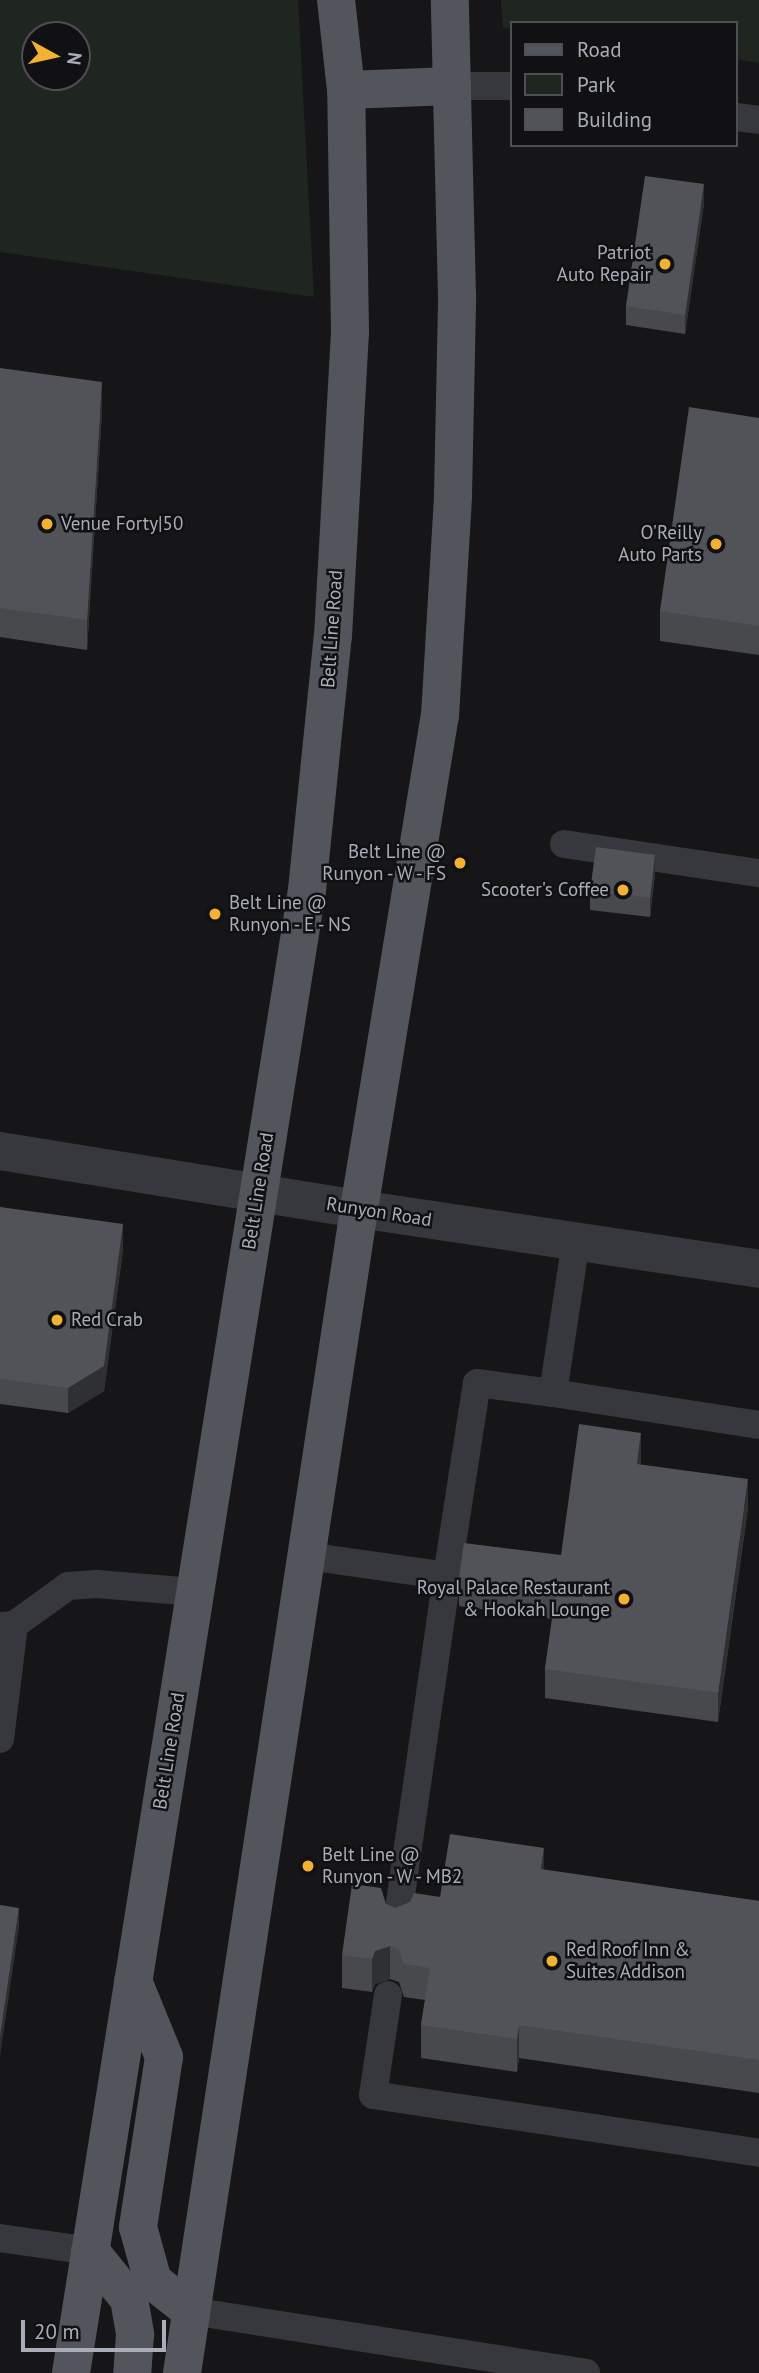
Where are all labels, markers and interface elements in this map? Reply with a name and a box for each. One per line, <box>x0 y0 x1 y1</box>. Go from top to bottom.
north arrow <box>21 21 91 91</box>
legend <box>510 21 738 147</box>
text: Road <box>577 36 621 63</box>
text: N <box>62 51 88 66</box>
text: Park <box>577 71 616 98</box>
text: Building <box>577 106 652 133</box>
place label: Patriot Auto Repair <box>557 242 651 286</box>
marker: Patriot Auto Repair <box>657 256 673 272</box>
place label: Venue Forty|50 <box>61 513 183 535</box>
marker: Venue Forty|50 <box>39 516 55 532</box>
place label: O'Reilly Auto Parts <box>618 522 702 566</box>
marker: O'Reilly Auto Parts <box>708 536 724 552</box>
street label: Belt Line Road <box>317 569 347 689</box>
place label: Belt Line @ Runyon - W - FS <box>315 841 446 885</box>
marker: Belt Line @ Runyon - W - FS <box>452 855 468 871</box>
place label: Scooter's Coffee <box>481 879 609 901</box>
marker: Scooter's Coffee <box>615 882 631 898</box>
place label: Belt Line @ Runyon - E - NS <box>229 892 357 936</box>
marker: Belt Line @ Runyon - E - NS <box>207 906 223 922</box>
street label: Belt Line Road <box>238 1131 278 1251</box>
street label: Runyon Road <box>325 1192 433 1232</box>
place label: Red Crab <box>71 1309 143 1331</box>
marker: Red Crab <box>49 1312 65 1328</box>
place label: Royal Palace Restaurant & Hookah Lounge <box>417 1577 610 1621</box>
marker: Royal Palace Restaurant & Hookah Lounge <box>616 1591 632 1607</box>
street label: Belt Line Road <box>149 1691 189 1811</box>
place label: Belt Line @ Runyon - W - MB2 <box>322 1844 469 1888</box>
marker: Belt Line @ Runyon - W - MB2 <box>300 1858 316 1874</box>
place label: Red Roof Inn & Suites Addison <box>566 1939 690 1983</box>
marker: Red Roof Inn & Suites Addison <box>544 1953 560 1969</box>
scale bar <box>24 2306 170 2350</box>
text: 20 m <box>34 2318 80 2345</box>

